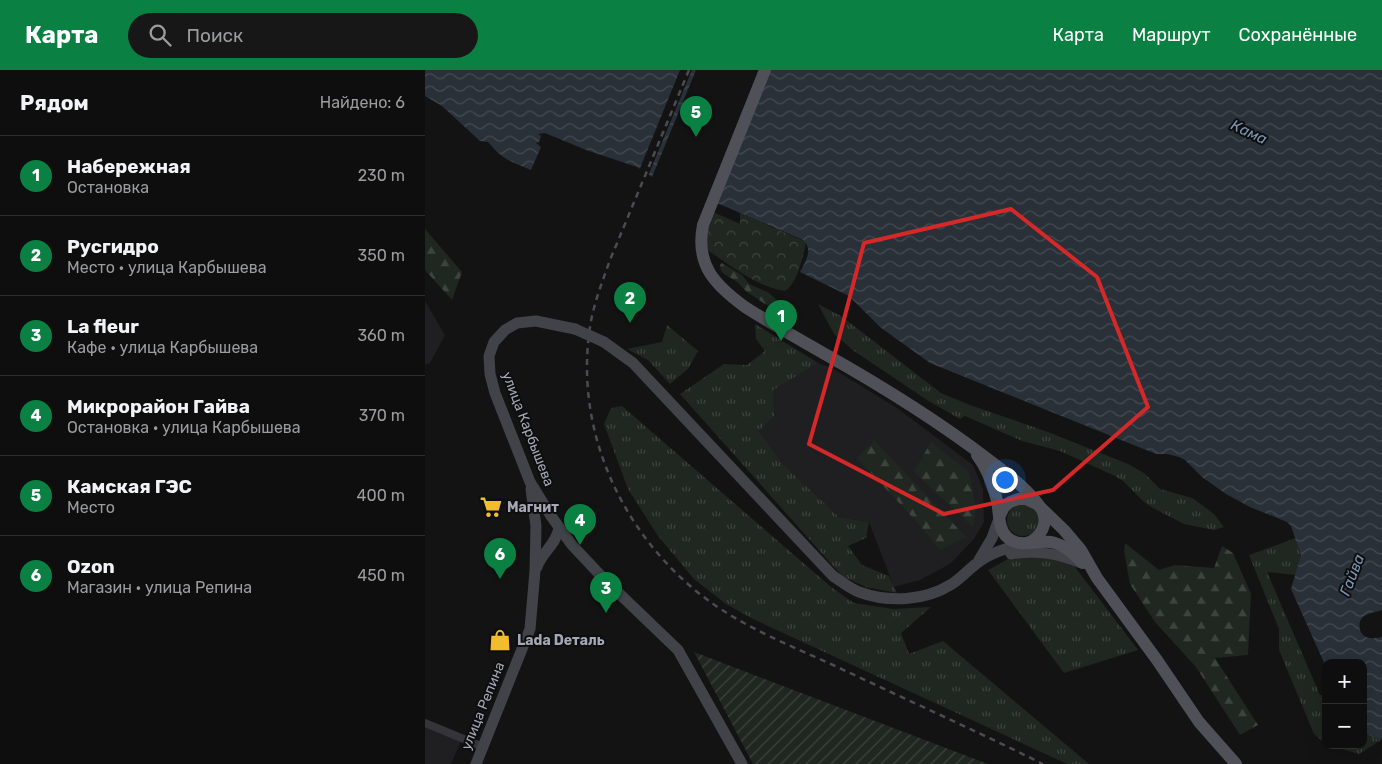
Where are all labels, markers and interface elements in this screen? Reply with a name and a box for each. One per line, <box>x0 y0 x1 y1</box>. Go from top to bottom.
search box <box>128 13 478 58</box>
text: Карта <box>25 21 98 49</box>
icon: search <box>146 21 174 49</box>
text: Поиск <box>186 24 243 47</box>
text: Карта <box>1053 24 1104 46</box>
text: Маршрут <box>1132 24 1211 46</box>
text: Сохранённые <box>1239 24 1357 46</box>
text: Рядом <box>20 90 89 115</box>
text: Найдено: 6 <box>320 93 405 112</box>
pin: 5 <box>680 96 712 137</box>
water label: Кама <box>1228 116 1270 148</box>
text: Набережная <box>67 155 191 178</box>
text: 1 <box>32 166 40 185</box>
text: 230 m <box>358 166 405 185</box>
text: Остановка <box>67 178 149 197</box>
text: Русгидро <box>67 235 159 258</box>
text: 2 <box>31 246 41 265</box>
text: 350 m <box>358 246 405 265</box>
text: Место · улица Карбышева <box>67 258 267 277</box>
pin: 2 <box>614 282 646 323</box>
pin: 1 <box>765 300 797 341</box>
text: La fleur <box>67 315 139 338</box>
text: 3 <box>31 326 41 345</box>
text: 360 m <box>357 326 405 345</box>
text: Кафе · улица Карбышева <box>67 338 258 357</box>
street label: улица Карбышева <box>498 369 558 489</box>
text: Микрорайон Гайва <box>67 395 250 418</box>
text: 4 <box>31 406 41 425</box>
text: 370 m <box>359 406 405 425</box>
text: Остановка · улица Карбышева <box>67 418 301 437</box>
your location <box>992 467 1018 493</box>
text: Камская ГЭС <box>67 475 192 498</box>
text: 5 <box>31 486 41 505</box>
text: 400 m <box>357 486 405 505</box>
supermarket icon: Магнит <box>478 494 504 520</box>
text: Место <box>67 498 115 517</box>
place label: Магнит <box>507 499 559 516</box>
pin: 4 <box>564 504 596 545</box>
pin: 6 <box>484 538 516 579</box>
water label: Гайва <box>1336 552 1368 598</box>
text: Ozon <box>67 555 115 578</box>
text: 6 <box>31 566 41 585</box>
text: 450 m <box>357 566 405 585</box>
pin: 3 <box>590 572 622 613</box>
text: Магазин · улица Репина <box>67 578 252 597</box>
shop icon: Lada Dеталь <box>487 627 513 653</box>
place label: Lada Dеталь <box>517 632 605 649</box>
street label: улица Репина <box>458 659 508 753</box>
map controls <box>1322 659 1367 749</box>
button: + <box>1322 659 1367 704</box>
button: − <box>1322 704 1367 749</box>

